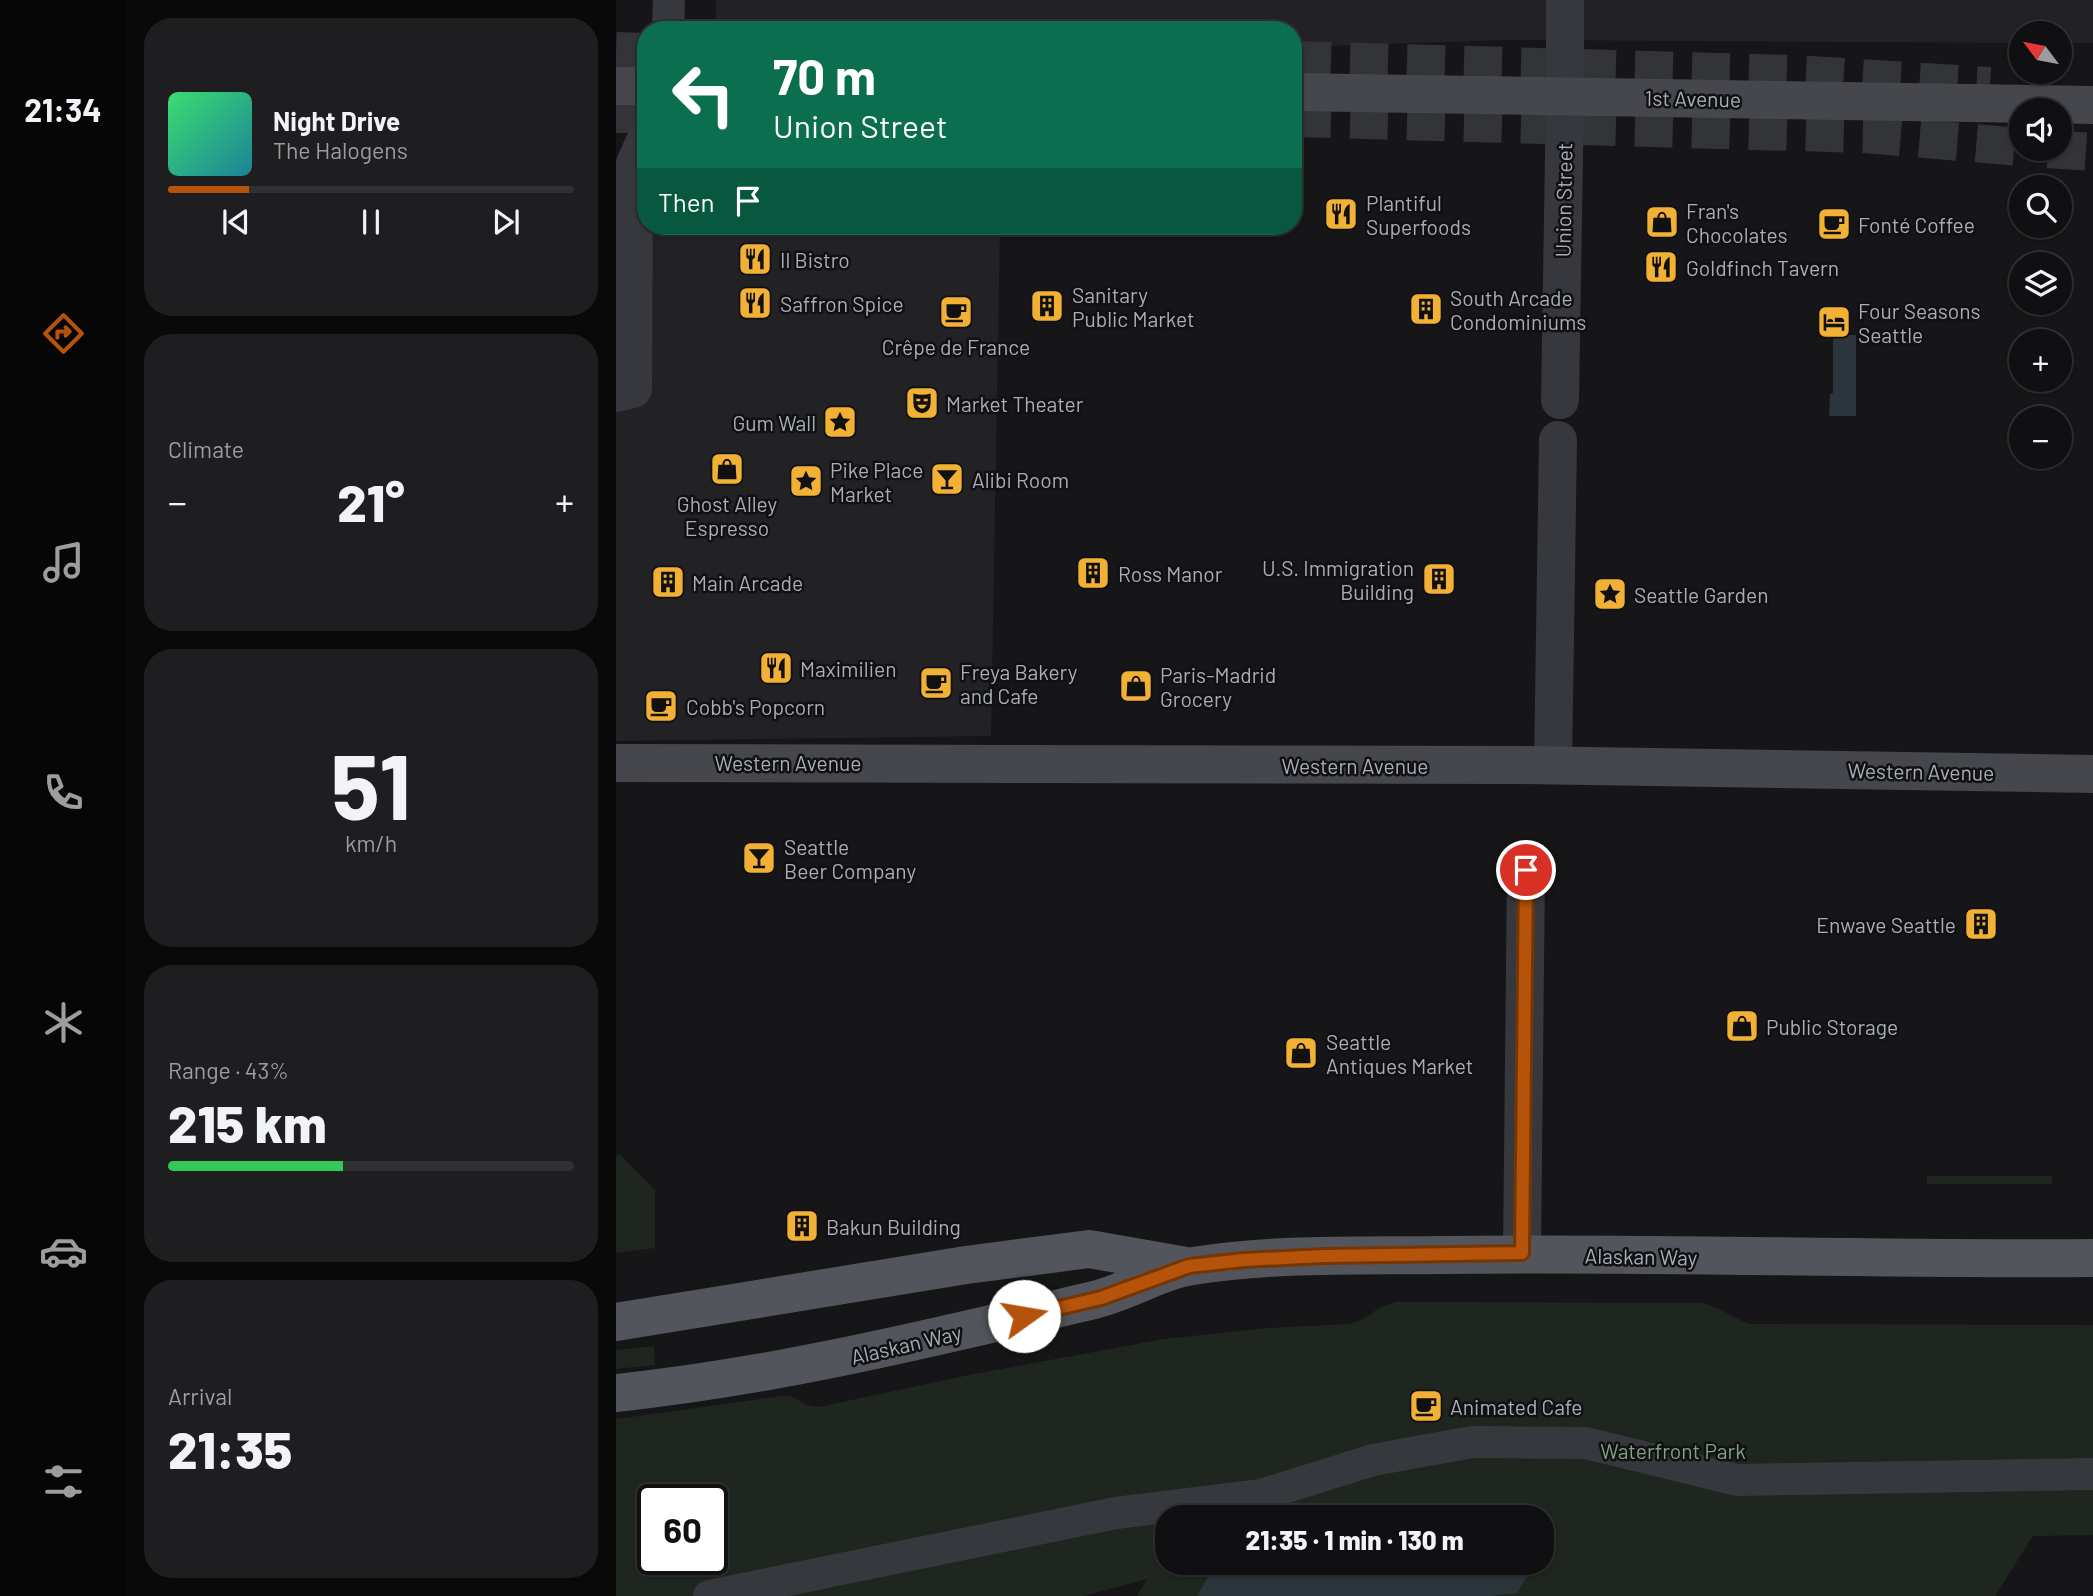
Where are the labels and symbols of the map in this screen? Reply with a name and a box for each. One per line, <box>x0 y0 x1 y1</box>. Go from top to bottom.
north arrow <box>2009 21 2072 84</box>
street label: 1st Avenue <box>1645 85 1741 111</box>
street label: Union Street <box>1550 143 1576 257</box>
place label: Plantiful Superfoods <box>1366 190 1471 239</box>
restaurant icon: Plantiful Superfoods <box>1322 195 1360 233</box>
place label: Fran's Chocolates <box>1686 198 1788 247</box>
shop icon: Fran's Chocolates <box>1643 203 1681 241</box>
cafe icon: Fonté Coffee <box>1815 205 1853 243</box>
place label: Fonté Coffee <box>1858 212 1975 237</box>
restaurant icon: Il Bistro <box>736 240 774 278</box>
place label: Il Bistro <box>780 247 850 272</box>
restaurant icon: Goldfinch Tavern <box>1642 248 1680 286</box>
place label: Goldfinch Tavern <box>1686 255 1839 280</box>
place label: Sanitary Public Market <box>1072 282 1195 331</box>
restaurant icon: Saffron Spice <box>736 284 774 322</box>
place label: South Arcade Condominiums <box>1450 285 1586 334</box>
building icon: Sanitary Public Market <box>1028 287 1066 325</box>
building icon: South Arcade Condominiums <box>1407 290 1445 328</box>
place label: Saffron Spice <box>780 291 904 316</box>
cafe icon: Crêpe de France <box>937 293 975 331</box>
place label: Four Seasons Seattle <box>1858 298 1981 347</box>
hotel icon: Four Seasons Seattle <box>1815 303 1853 341</box>
place label: Crêpe de France <box>882 334 1030 359</box>
theatre icon: Market Theater <box>903 384 941 422</box>
place label: Market Theater <box>946 391 1084 416</box>
place icon: Gum Wall <box>821 403 859 441</box>
place label: Gum Wall <box>732 410 816 435</box>
shop icon: Ghost Alley Espresso <box>708 450 746 488</box>
place label: Pike Place Market <box>830 457 923 506</box>
bar icon: Alibi Room <box>928 460 966 498</box>
place icon: Pike Place Market <box>787 462 825 500</box>
place label: Alibi Room <box>972 467 1069 492</box>
place label: Ghost Alley Espresso <box>677 491 778 540</box>
building icon: Ross Manor <box>1074 554 1112 592</box>
place label: U.S. Immigration Building <box>1262 555 1414 604</box>
building icon: U.S. Immigration Building <box>1420 560 1458 598</box>
place label: Ross Manor <box>1118 561 1223 586</box>
building icon: Main Arcade <box>649 563 687 601</box>
place label: Main Arcade <box>692 570 803 595</box>
place icon: Seattle Garden <box>1591 575 1629 613</box>
place label: Seattle Garden <box>1634 582 1768 607</box>
restaurant icon: Maximilien <box>757 649 795 687</box>
place label: Maximilien <box>800 656 897 681</box>
place label: Freya Bakery and Cafe <box>960 659 1078 708</box>
place label: Paris-Madrid Grocery <box>1160 662 1276 711</box>
cafe icon: Freya Bakery and Cafe <box>917 664 955 702</box>
shop icon: Paris-Madrid Grocery <box>1117 667 1155 705</box>
cafe icon: Cobb's Popcorn <box>642 687 680 725</box>
place label: Cobb's Popcorn <box>686 694 825 719</box>
street label: Western Avenue <box>715 750 861 775</box>
street label: Western Avenue <box>1282 753 1428 778</box>
street label: Western Avenue <box>1847 757 1995 785</box>
place label: Seattle Beer Company <box>784 834 916 883</box>
bar icon: Seattle Beer Company <box>740 839 778 877</box>
pin <box>1496 840 1556 900</box>
building icon: Enwave Seattle <box>1962 905 2000 943</box>
place label: Enwave Seattle <box>1816 912 1956 937</box>
shop icon: Public Storage <box>1723 1007 1761 1045</box>
place label: Public Storage <box>1766 1014 1898 1039</box>
place label: Seattle Antiques Market <box>1326 1029 1473 1078</box>
shop icon: Seattle Antiques Market <box>1282 1034 1320 1072</box>
building icon: Bakun Building <box>783 1207 821 1245</box>
place label: Bakun Building <box>826 1214 961 1239</box>
street label: Alaskan Way <box>1584 1243 1698 1269</box>
position arrow <box>987 1279 1061 1353</box>
street label: Alaskan Way <box>848 1319 964 1369</box>
cafe icon: Animated Cafe <box>1407 1387 1445 1425</box>
place label: Animated Cafe <box>1450 1394 1583 1419</box>
park label: Waterfront Park <box>1600 1438 1746 1463</box>
speed limit sign: 60 <box>637 1484 728 1575</box>

